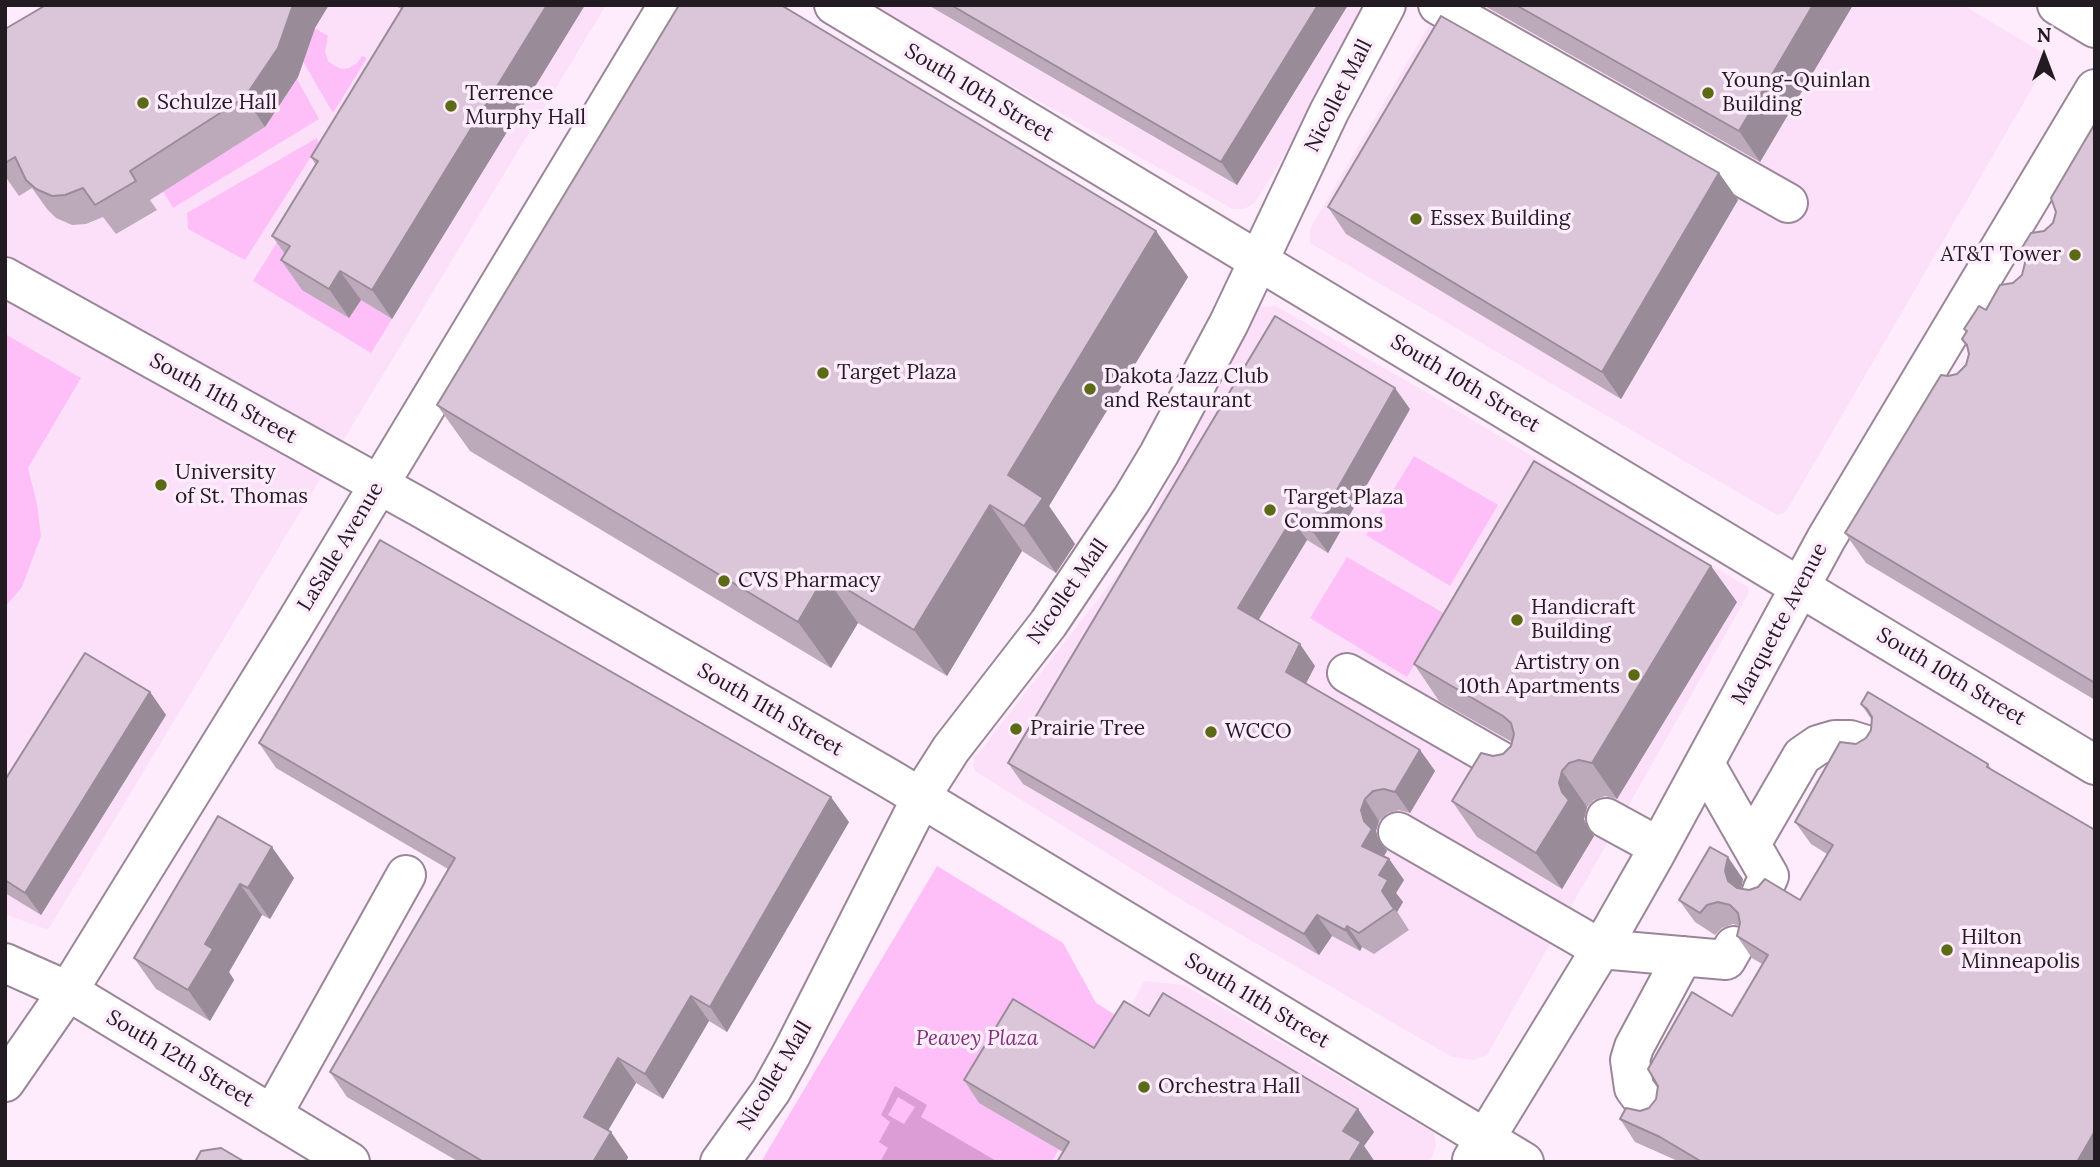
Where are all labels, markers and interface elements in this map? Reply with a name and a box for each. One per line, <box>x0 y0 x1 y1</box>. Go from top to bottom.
north arrow <box>2009 21 2079 91</box>
text: N <box>2037 23 2051 47</box>
street label: Nicollet Mall <box>1300 35 1378 157</box>
street label: South 10th Street <box>900 39 1058 147</box>
place label: Young-Quinlan Building <box>1722 68 1870 118</box>
place label: Terrence Murphy Hall <box>465 81 586 131</box>
marker: Young-Quinlan Building <box>1700 85 1716 101</box>
place label: Schulze Hall <box>157 90 277 116</box>
marker: Schulze Hall <box>135 95 151 111</box>
marker: Terrence Murphy Hall <box>443 98 459 114</box>
place label: Essex Building <box>1430 206 1570 232</box>
marker: Essex Building <box>1408 211 1424 227</box>
place label: AT&T Tower <box>1940 242 2061 268</box>
marker: AT&T Tower <box>2067 247 2083 263</box>
street label: South 10th Street <box>1386 330 1544 438</box>
street label: South 11th Street <box>145 348 301 450</box>
place label: Target Plaza <box>837 360 957 386</box>
place label: Dakota Jazz Club and Restaurant <box>1104 364 1269 414</box>
marker: Target Plaza <box>815 365 831 381</box>
marker: Dakota Jazz Club and Restaurant <box>1082 381 1098 397</box>
place label: University of St. Thomas <box>175 460 308 510</box>
marker: University of St. Thomas <box>153 477 169 493</box>
street label: LaSalle Avenue <box>293 478 389 616</box>
place label: Target Plaza Commons <box>1284 485 1404 535</box>
marker: Target Plaza Commons <box>1262 502 1278 518</box>
street label: Nicollet Mall <box>1022 534 1114 650</box>
street label: Marquette Avenue <box>1727 539 1833 709</box>
place label: CVS Pharmacy <box>738 568 881 594</box>
marker: CVS Pharmacy <box>716 573 732 589</box>
place label: Handicraft Building <box>1531 595 1636 645</box>
marker: Handicraft Building <box>1509 612 1525 628</box>
street label: South 10th Street <box>1872 623 2030 731</box>
place label: Artistry on 10th Apartments <box>1459 650 1620 700</box>
street label: South 11th Street <box>693 658 847 762</box>
marker: Artistry on 10th Apartments <box>1626 667 1642 683</box>
place label: Prairie Tree <box>1030 716 1145 742</box>
place label: WCCO <box>1225 719 1292 745</box>
marker: Prairie Tree <box>1008 721 1024 737</box>
marker: WCCO <box>1203 724 1219 740</box>
place label: Hilton Minneapolis <box>1961 925 2080 975</box>
marker: Hilton Minneapolis <box>1939 942 1955 958</box>
street label: South 11th Street <box>1180 948 1334 1054</box>
street label: South 12th Street <box>102 1005 258 1113</box>
street label: Nicollet Mall <box>732 1017 818 1135</box>
park label: Peavey Plaza <box>916 1026 1038 1052</box>
place label: Orchestra Hall <box>1158 1074 1300 1100</box>
marker: Orchestra Hall <box>1136 1079 1152 1095</box>

